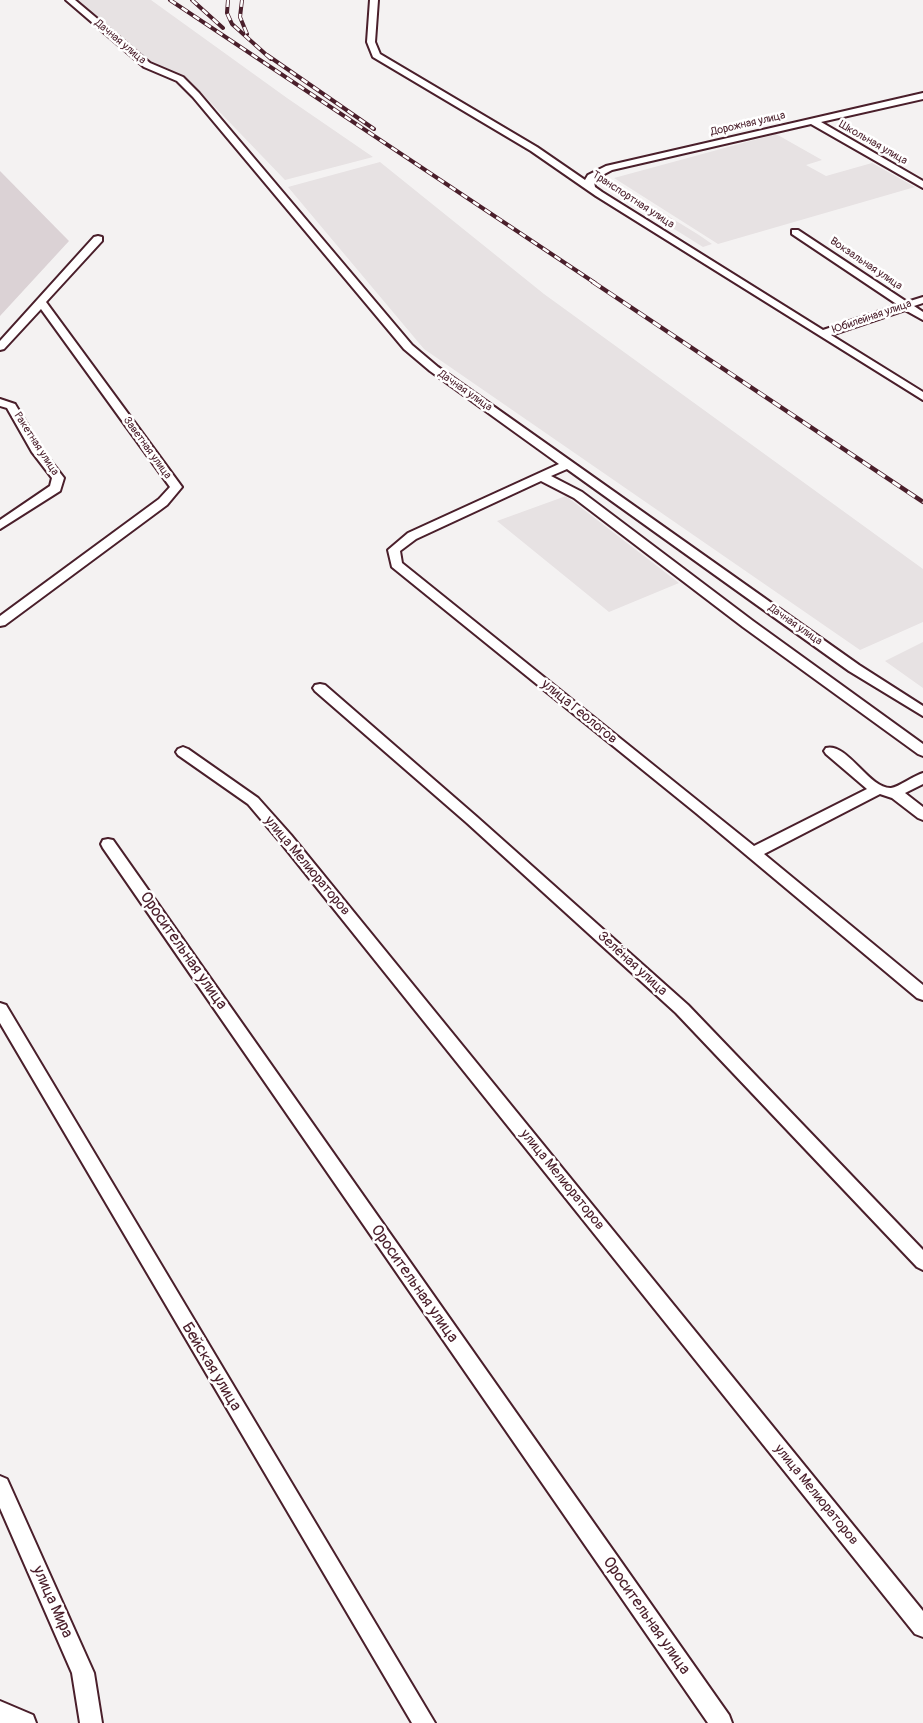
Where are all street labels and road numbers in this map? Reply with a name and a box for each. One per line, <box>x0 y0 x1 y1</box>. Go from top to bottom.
street label: Дачная улица <box>92 17 148 67</box>
street label: Дорожная улица <box>709 109 787 139</box>
street label: Школьная улица <box>836 118 910 168</box>
street label: Транспортная улица <box>589 169 677 231</box>
street label: Вокзальная улица <box>827 235 905 293</box>
street label: Юбилейная улица <box>831 297 913 337</box>
street label: Дачная улица <box>435 368 495 414</box>
street label: Ракетная улица <box>11 410 61 478</box>
street label: Заветная улица <box>120 414 174 482</box>
street label: Дачная улица <box>765 602 825 648</box>
street label: улица Геологов <box>538 676 620 748</box>
street label: улица Мелиораторов <box>261 813 353 919</box>
street label: Оросительная улица <box>135 888 231 1014</box>
street label: Зелёная улица <box>594 928 670 1000</box>
street label: улица Мелиораторов <box>516 1126 608 1234</box>
street label: Оросительная улица <box>366 1221 462 1347</box>
street label: Бейская улица <box>177 1319 245 1415</box>
street label: улица Мелиораторов <box>770 1441 862 1549</box>
street label: Оросительная улица <box>598 1553 694 1679</box>
street label: улица Мира <box>28 1563 76 1641</box>

